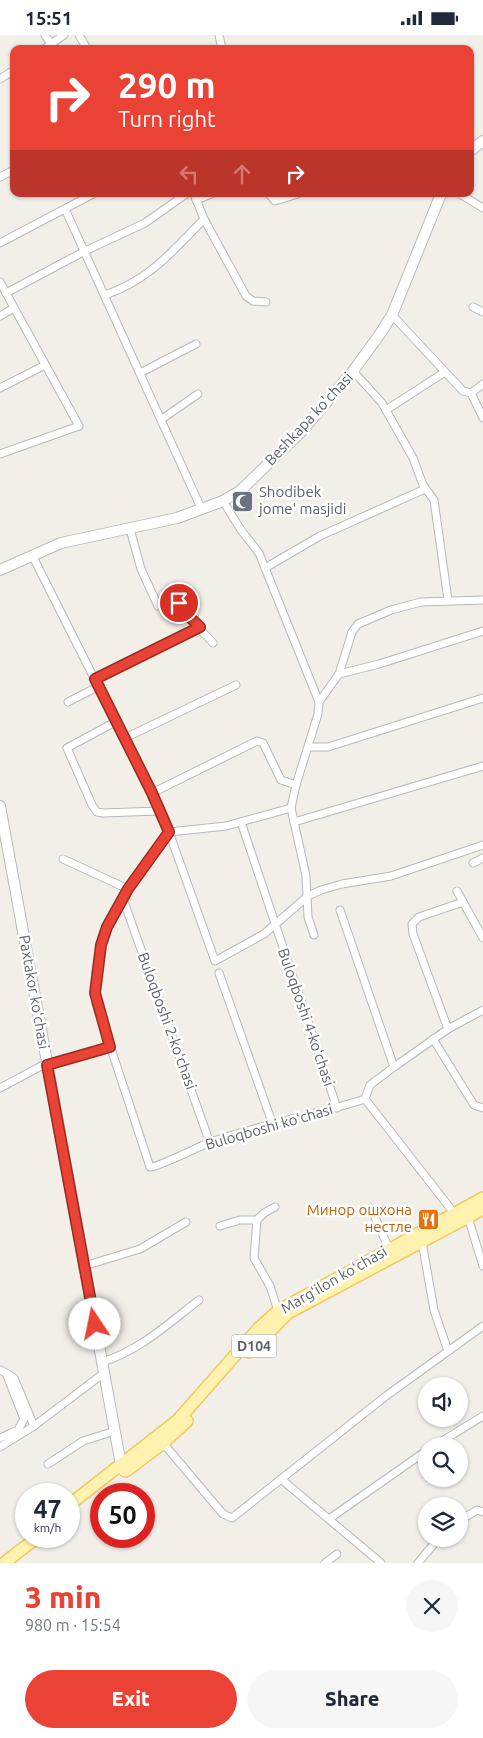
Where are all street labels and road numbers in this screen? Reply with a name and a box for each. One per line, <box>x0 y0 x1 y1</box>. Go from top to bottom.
street label: Beshkapa ko'chasi <box>261 369 356 469</box>
street label: Paxtakor koʻchasi <box>16 933 53 1050</box>
street label: Buloqboshi 4-koʻchasi <box>275 946 338 1088</box>
street label: Buloqboshi 2-koʻchasi <box>135 950 200 1092</box>
street label: Buloqboshi koʻchasi <box>203 1100 335 1153</box>
street label: Margʻilon koʻchasi <box>278 1242 390 1317</box>
road number: D104 <box>232 1335 276 1357</box>

